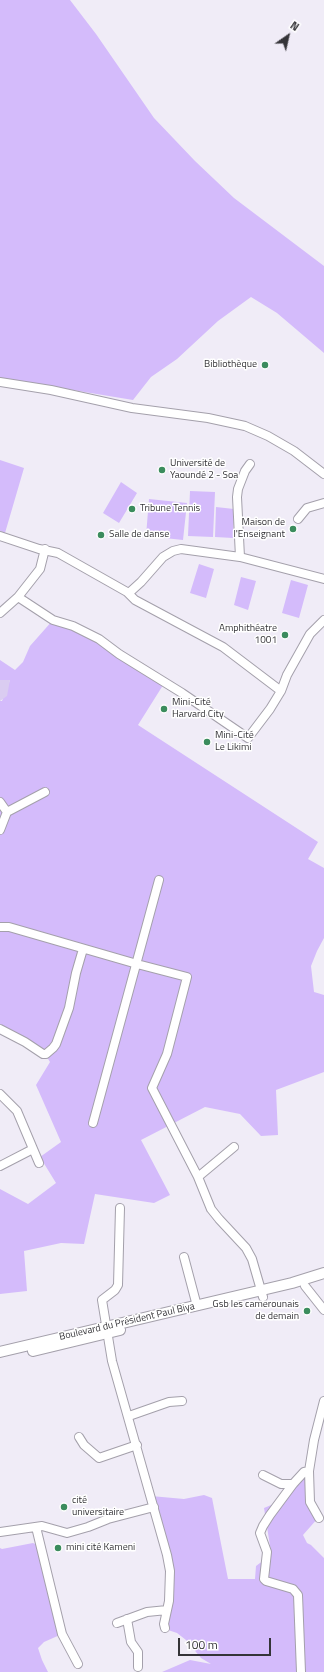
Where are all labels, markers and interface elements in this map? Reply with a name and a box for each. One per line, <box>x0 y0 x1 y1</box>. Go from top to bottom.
north arrow <box>268 16 308 56</box>
text: N <box>287 17 302 35</box>
place label: Bibliothèque <box>204 359 257 371</box>
marker: Bibliothèque <box>260 360 270 370</box>
place label: Université de Yaoundé 2 - Soa <box>170 458 238 482</box>
marker: Université de Yaoundé 2 - Soa <box>157 465 167 475</box>
place label: Tribune Tennis <box>140 503 200 515</box>
marker: Tribune Tennis <box>127 504 137 514</box>
place label: Maison de l'Enseignant <box>233 517 285 540</box>
marker: Maison de l'Enseignant <box>288 524 298 534</box>
place label: Salle de danse <box>109 529 169 541</box>
marker: Salle de danse <box>96 530 106 540</box>
place label: Amphithéatre 1001 <box>219 623 277 646</box>
marker: Amphithéatre 1001 <box>280 630 290 640</box>
place label: Mini-Cité Harvard City <box>172 697 224 720</box>
marker: Mini-Cité Harvard City <box>159 704 169 714</box>
place label: Mini-Cité Le Likimi <box>215 730 254 754</box>
marker: Mini-Cité Le Likimi <box>202 737 212 747</box>
place label: Gsb les camerounais de demain <box>213 1299 299 1322</box>
street label: Boulevard du Président Paul Biya <box>58 1301 196 1343</box>
marker: Gsb les camerounais de demain <box>302 1306 312 1316</box>
place label: cité universitaire <box>72 1495 124 1518</box>
marker: cité universitaire <box>59 1502 69 1512</box>
place label: mini cité Kameni <box>66 1542 135 1554</box>
marker: mini cité Kameni <box>53 1543 63 1553</box>
scale bar <box>180 1630 273 1656</box>
text: 100 m <box>185 1635 218 1654</box>

